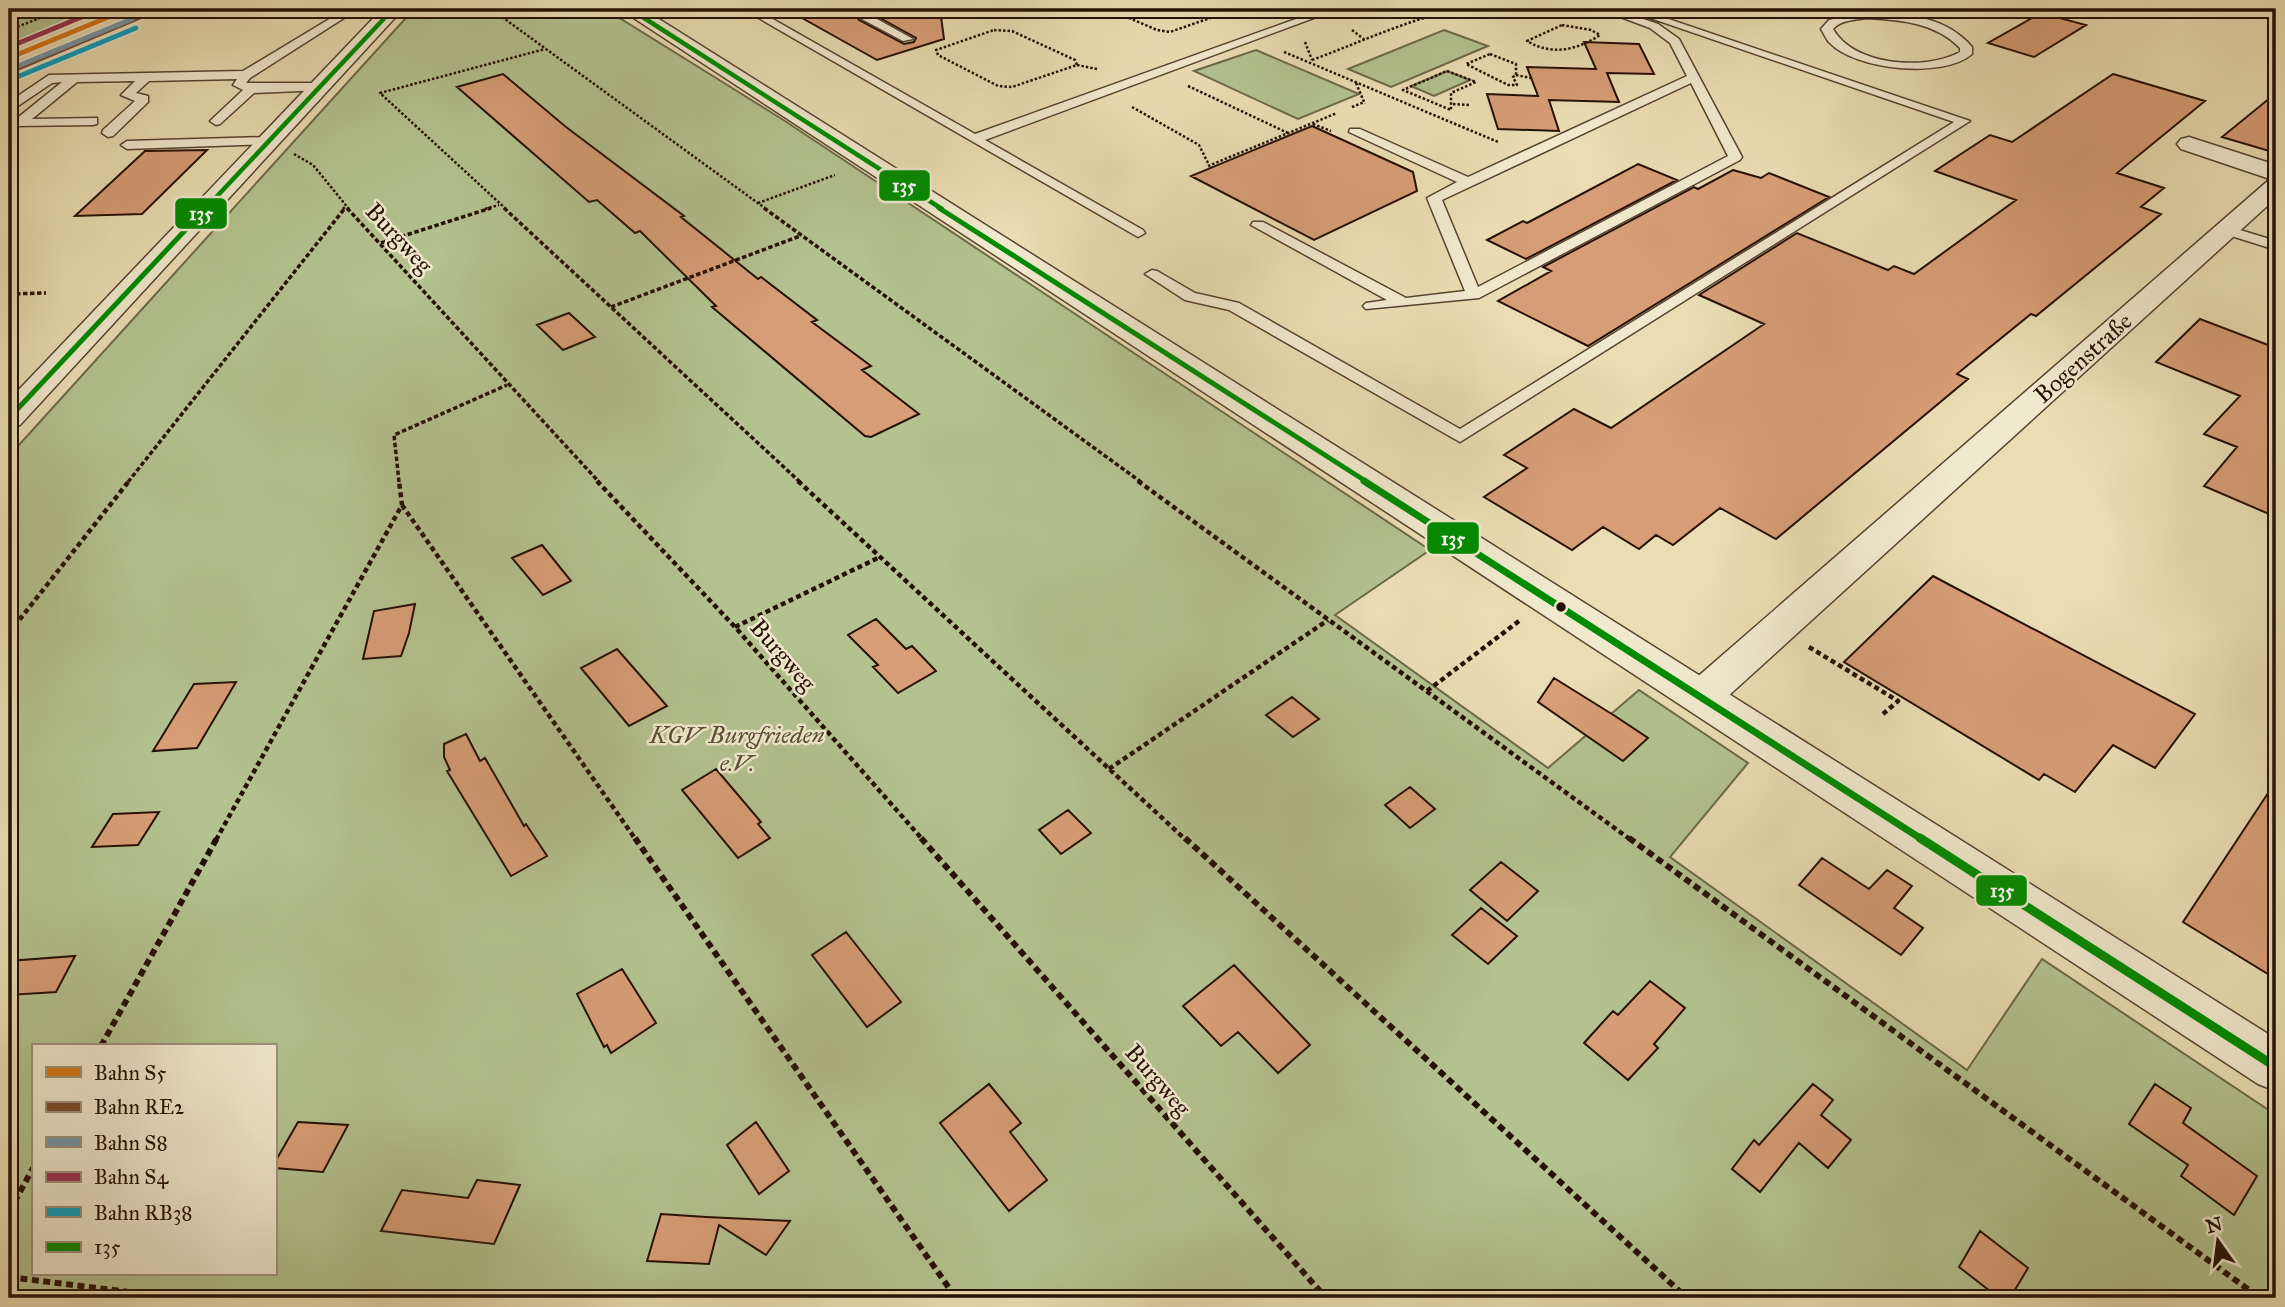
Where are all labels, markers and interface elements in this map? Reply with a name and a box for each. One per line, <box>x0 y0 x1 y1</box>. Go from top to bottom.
line badge: 135 <box>878 169 931 202</box>
text: 135 <box>892 174 916 198</box>
street label: Burgweg <box>359 196 440 280</box>
line badge: 135 <box>174 197 228 230</box>
text: 135 <box>189 202 213 226</box>
street label: Bogenstraße <box>2028 306 2138 410</box>
line badge: 135 <box>1426 521 1480 555</box>
text: 135 <box>1441 527 1465 551</box>
unlabelled marker <box>1554 600 1568 614</box>
street label: Burgweg <box>744 613 823 698</box>
park label: KGV Burgfrieden e.V. <box>649 720 825 778</box>
line badge: 135 <box>1975 874 2028 907</box>
text: 135 <box>1990 879 2014 903</box>
street label: Burgweg <box>1119 1038 1198 1123</box>
legend <box>32 1044 276 1276</box>
text: Bahn S5 <box>94 1060 166 1086</box>
text: Bahn RE2 <box>94 1094 185 1120</box>
text: Bahn S8 <box>94 1130 168 1156</box>
text: Bahn S4 <box>94 1164 169 1190</box>
text: Bahn RB38 <box>94 1200 193 1226</box>
north arrow <box>2184 1206 2254 1276</box>
text: N <box>2203 1212 2225 1238</box>
text: 135 <box>94 1234 121 1260</box>

